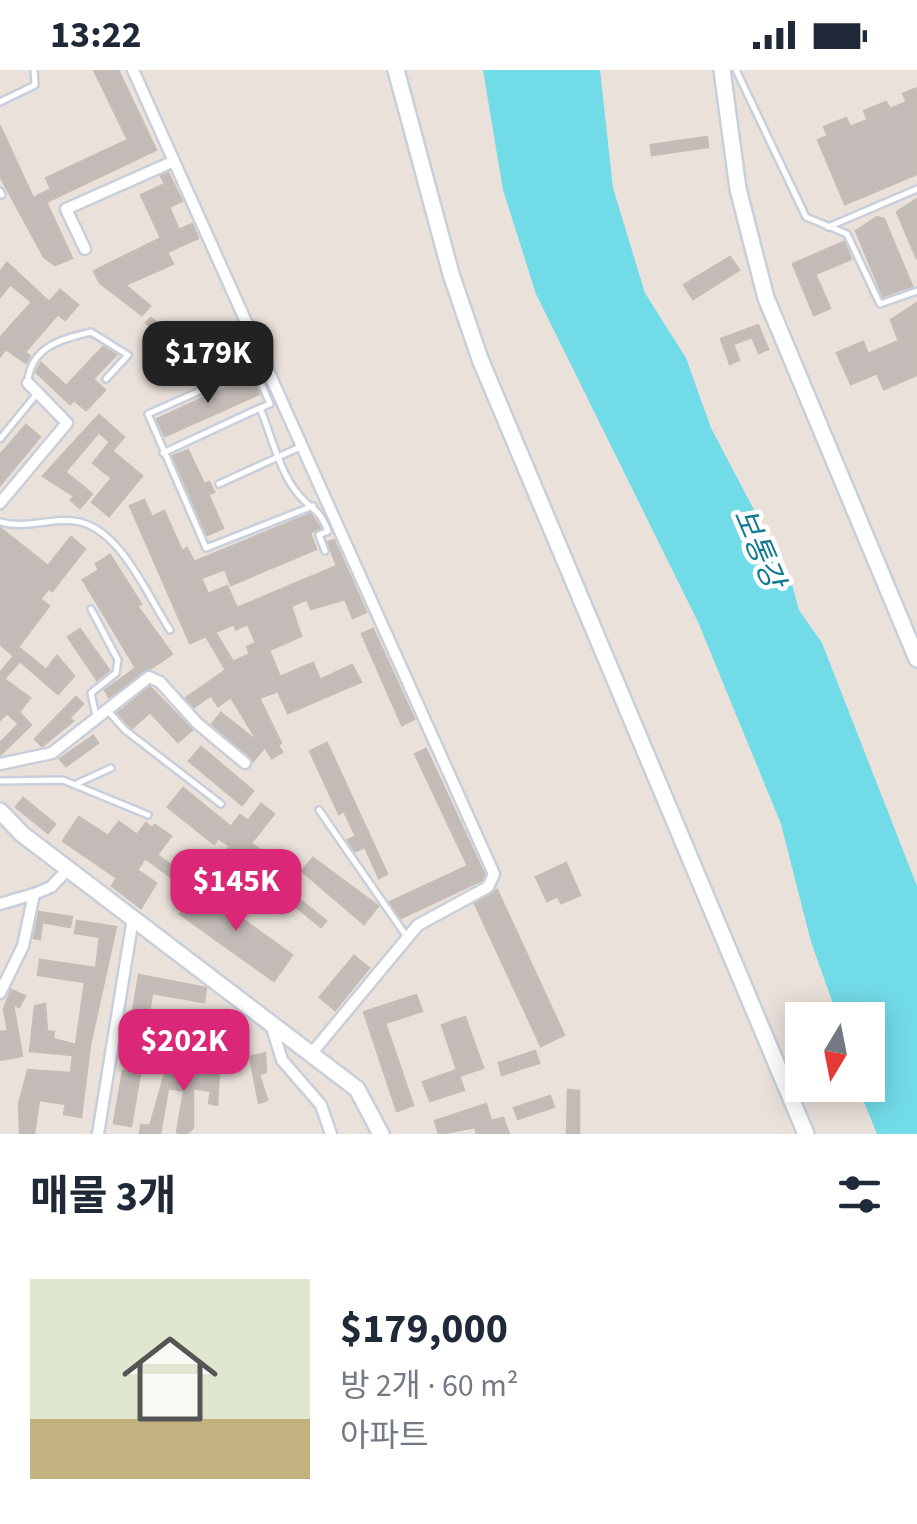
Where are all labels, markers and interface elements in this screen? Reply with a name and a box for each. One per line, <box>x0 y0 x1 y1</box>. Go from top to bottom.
text: 13:22 <box>50 8 142 62</box>
pin: $179K <box>138 321 278 406</box>
text: $179K <box>164 330 252 376</box>
water label: 보통강 <box>723 502 796 598</box>
pin: $145K <box>166 849 306 934</box>
text: $145K <box>192 858 280 904</box>
north arrow <box>785 1002 885 1102</box>
map controls <box>785 1002 885 1102</box>
pin: $202K <box>114 1009 254 1094</box>
text: $202K <box>140 1018 228 1064</box>
text: 매물 3개 <box>30 1167 177 1227</box>
icon: filters <box>832 1167 887 1222</box>
text: $179,000 <box>340 1299 508 1359</box>
icon: home <box>110 1319 230 1439</box>
text: 방 2개 · 60 m² <box>340 1363 518 1409</box>
text: 아파트 <box>340 1413 428 1459</box>

